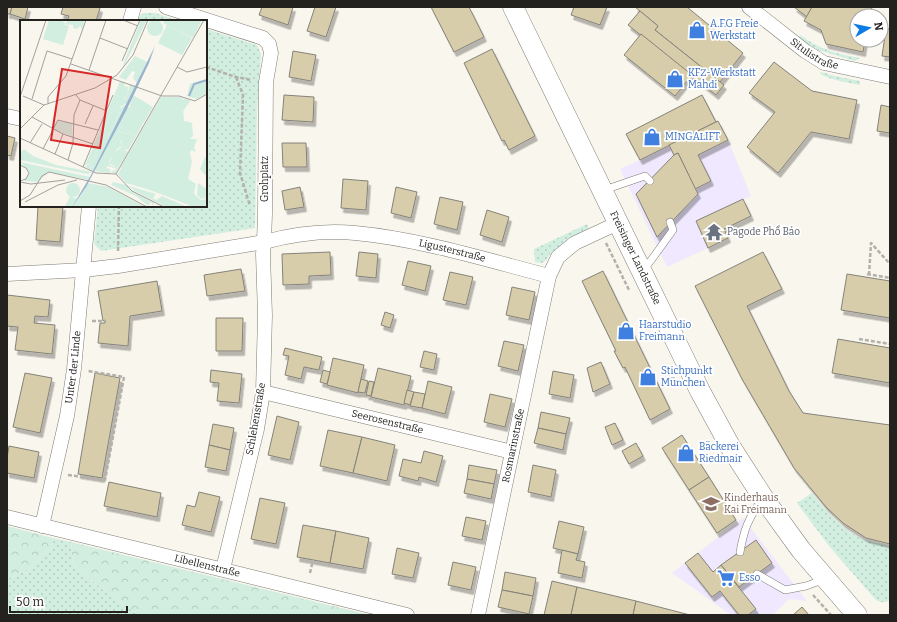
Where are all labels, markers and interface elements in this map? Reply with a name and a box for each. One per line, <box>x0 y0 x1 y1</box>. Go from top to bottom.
north arrow <box>849 8 889 48</box>
place label: A.F.G Freie Werkstatt <box>710 18 759 42</box>
inset map <box>20 20 207 207</box>
shop icon: A.F.G Freie Werkstatt <box>687 20 707 40</box>
text: N <box>871 21 886 32</box>
street label: Situlistraße <box>788 36 839 72</box>
place label: KFZ-Werkstatt Mahdi <box>688 67 756 91</box>
shop icon: KFZ-Werkstatt Mahdi <box>665 69 685 89</box>
shop icon: MINGALIFT <box>642 127 662 147</box>
place label: MINGALIFT <box>665 131 720 143</box>
street label: Grohplatz <box>259 156 271 202</box>
street label: Freisinger Landstraße <box>607 209 663 307</box>
temple icon: Pagode Phổ Bảo <box>704 222 724 242</box>
place label: Pagode Phổ Bảo <box>727 225 800 238</box>
street label: Ligusterstraße <box>418 237 487 265</box>
place label: Haarstudio Freimann <box>639 319 692 343</box>
shop icon: Haarstudio Freimann <box>616 321 636 341</box>
street label: Unter der Linde <box>63 330 83 404</box>
place label: Stichpunkt München <box>661 365 713 389</box>
shop icon: Stichpunkt München <box>638 367 658 387</box>
street label: Schlehenstraße <box>244 382 268 456</box>
street label: Seerosenstraße <box>350 408 424 436</box>
street label: Rosmarinstraße <box>500 408 527 484</box>
place label: Bäckerei Riedmair <box>699 441 743 465</box>
shop icon: Bäckerei Riedmair <box>676 443 696 463</box>
place label: Kinderhaus Kai Freimann <box>724 492 788 516</box>
school or university icon: Kinderhaus Kai Freimann <box>701 494 721 514</box>
street label: Libellenstraße <box>173 552 241 580</box>
supermarket icon: Esso <box>716 568 736 588</box>
place label: Esso <box>739 572 761 584</box>
scale bar <box>10 588 127 614</box>
text: 50 m <box>16 595 45 609</box>

